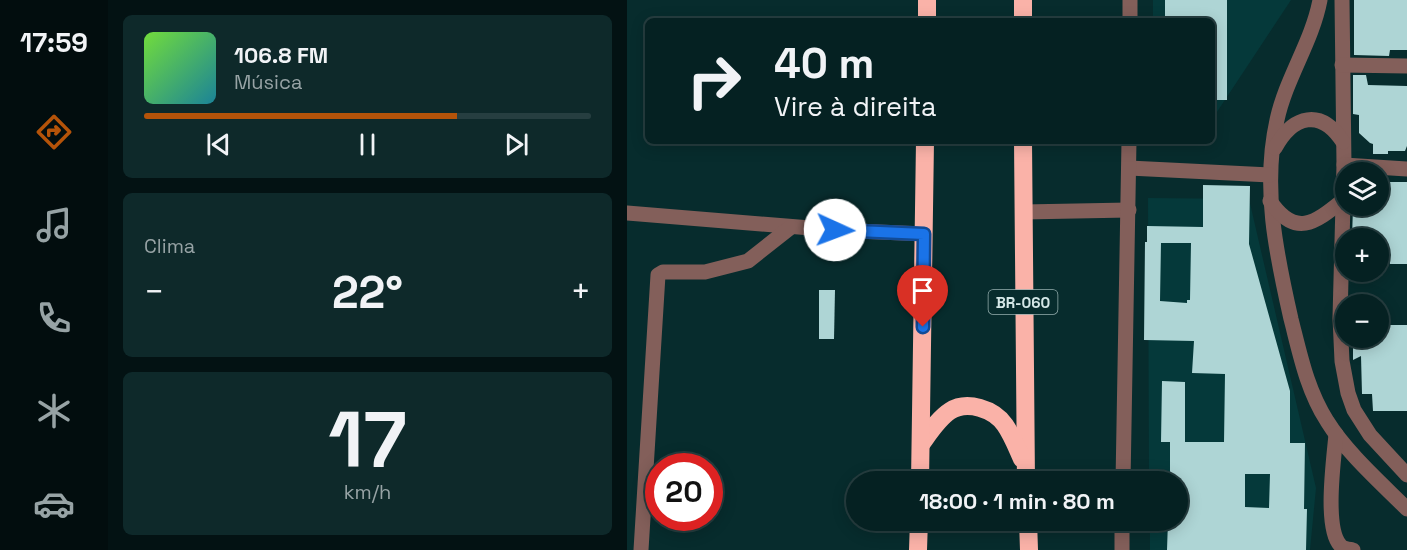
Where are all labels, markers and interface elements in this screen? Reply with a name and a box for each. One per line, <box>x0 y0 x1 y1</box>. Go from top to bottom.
text: 17:59 <box>20 25 88 60</box>
text: 40 m <box>774 37 874 90</box>
text: 106.8 FM <box>234 41 328 69</box>
icon: right <box>675 42 753 120</box>
text: Música <box>234 69 302 95</box>
text: Vire à direita <box>774 89 937 124</box>
icon: directions <box>33 111 75 153</box>
icon: previous <box>202 128 235 161</box>
icon: pause <box>351 128 384 161</box>
icon: next <box>500 128 533 161</box>
map controls <box>1335 162 1389 348</box>
button: layers <box>1335 162 1389 216</box>
position arrow <box>803 198 867 262</box>
icon: music <box>33 204 75 246</box>
button: + <box>1335 228 1389 282</box>
text: Clima <box>144 233 195 259</box>
text: 22° <box>332 264 403 321</box>
pin <box>897 265 948 327</box>
text: − <box>144 271 164 313</box>
text: + <box>571 271 591 313</box>
icon: arrive <box>906 274 939 307</box>
road number: BR-060 <box>989 290 1057 314</box>
button: − <box>1335 294 1389 348</box>
icon: phone <box>33 297 75 339</box>
icon: climate <box>33 390 75 432</box>
text: 17 <box>328 390 407 490</box>
speed limit sign: 20 <box>645 453 723 531</box>
text: km/h <box>344 479 391 505</box>
icon: car <box>33 483 75 525</box>
text: 18:00 · 1 min · 80 m <box>919 487 1115 515</box>

